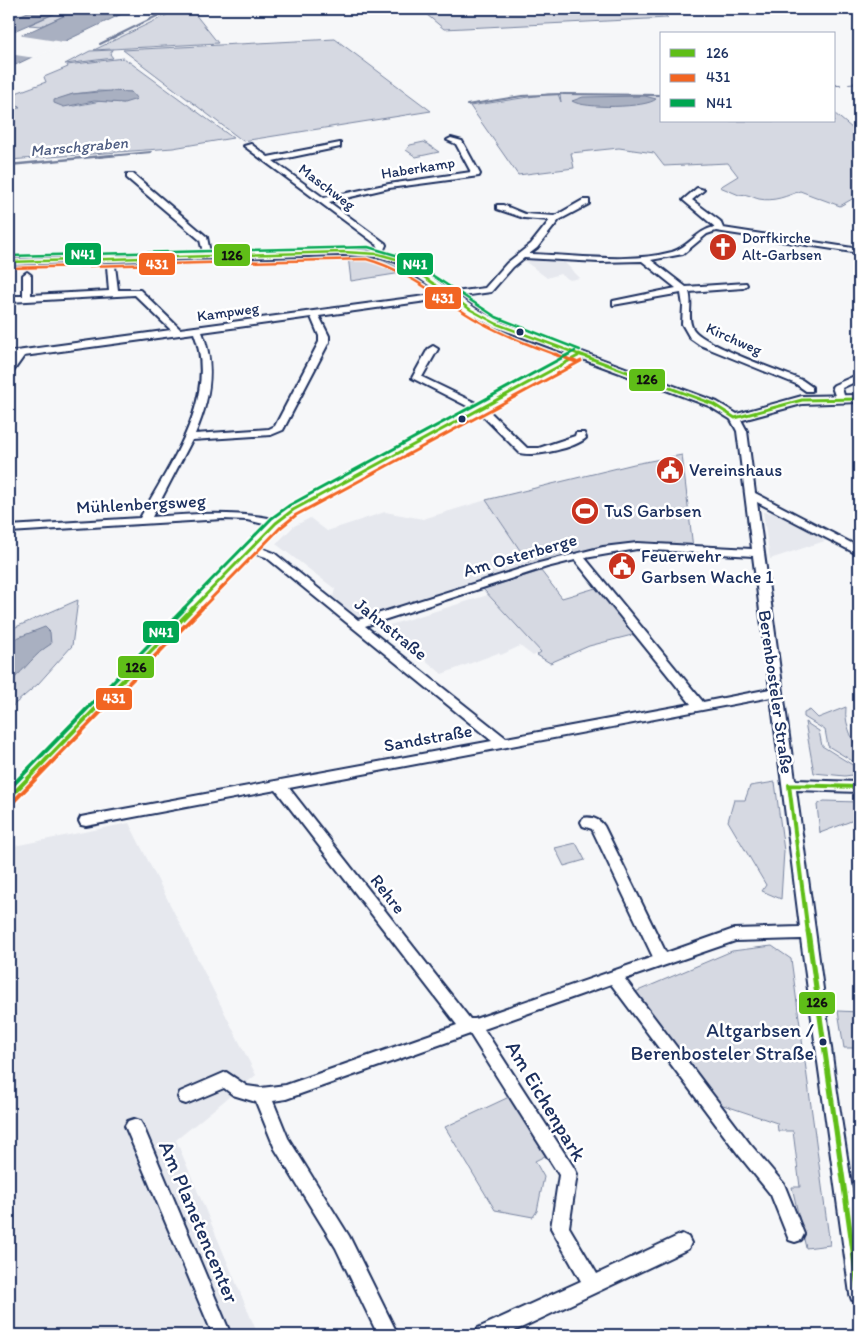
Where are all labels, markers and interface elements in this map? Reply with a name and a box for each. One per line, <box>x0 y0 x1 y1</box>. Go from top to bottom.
legend <box>660 32 836 122</box>
text: 126 <box>706 44 729 62</box>
text: 431 <box>706 68 730 86</box>
text: N41 <box>706 94 732 112</box>
water label: Marschgraben <box>30 133 129 160</box>
street label: Haberkamp <box>380 153 456 183</box>
street label: Maschweg <box>295 160 359 214</box>
place label: Dorfkirche Alt-Garbsen <box>742 229 822 264</box>
church icon: Dorfkirche Alt-Garbsen <box>708 232 738 262</box>
line badge: N41 <box>64 242 102 266</box>
line badge: 126 <box>213 243 251 267</box>
text: N41 <box>71 246 96 263</box>
text: 126 <box>221 247 243 264</box>
line badge: 431 <box>138 252 176 276</box>
line badge: N41 <box>396 252 434 276</box>
text: 431 <box>146 256 169 273</box>
text: N41 <box>403 256 428 273</box>
line badge: 431 <box>424 286 462 310</box>
text: 431 <box>432 290 455 307</box>
street label: Kampweg <box>196 299 260 325</box>
street label: Kirchweg <box>703 319 765 359</box>
unlabelled marker <box>515 327 525 337</box>
line badge: 126 <box>628 368 666 392</box>
text: 126 <box>636 371 658 388</box>
unlabelled marker <box>457 414 467 424</box>
public building icon: Vereinshaus <box>655 455 685 485</box>
place label: Vereinshaus <box>689 459 782 481</box>
street label: Mühlenbergsweg <box>76 490 207 518</box>
sports icon: TuS Garbsen <box>570 496 600 526</box>
place label: TuS Garbsen <box>604 500 702 522</box>
street label: Am Osterberge <box>461 528 579 582</box>
place label: Feuerwehr Garbsen Wache 1 <box>641 545 774 588</box>
public building icon: Feuerwehr Garbsen Wache 1 <box>607 551 637 581</box>
street label: Jahnstraße <box>350 593 432 665</box>
street label: Berenbosteler Straße <box>754 609 798 775</box>
line badge: N41 <box>142 620 180 644</box>
text: N41 <box>149 624 174 641</box>
line badge: 126 <box>117 655 155 679</box>
text: 126 <box>125 659 147 676</box>
line badge: 431 <box>95 687 133 711</box>
text: 431 <box>103 690 126 707</box>
street label: Sandstraße <box>382 719 474 757</box>
street label: Rehre <box>366 870 410 918</box>
line badge: 126 <box>798 991 836 1015</box>
text: 126 <box>806 994 828 1011</box>
place label: Altgarbsen / Berenbosteler Straße <box>630 1018 815 1065</box>
street label: Am Eichenpark <box>501 1036 592 1166</box>
marker: Altgarbsen / Berenbosteler Straße <box>818 1037 828 1047</box>
street label: Am Planetencenter <box>154 1137 245 1307</box>

